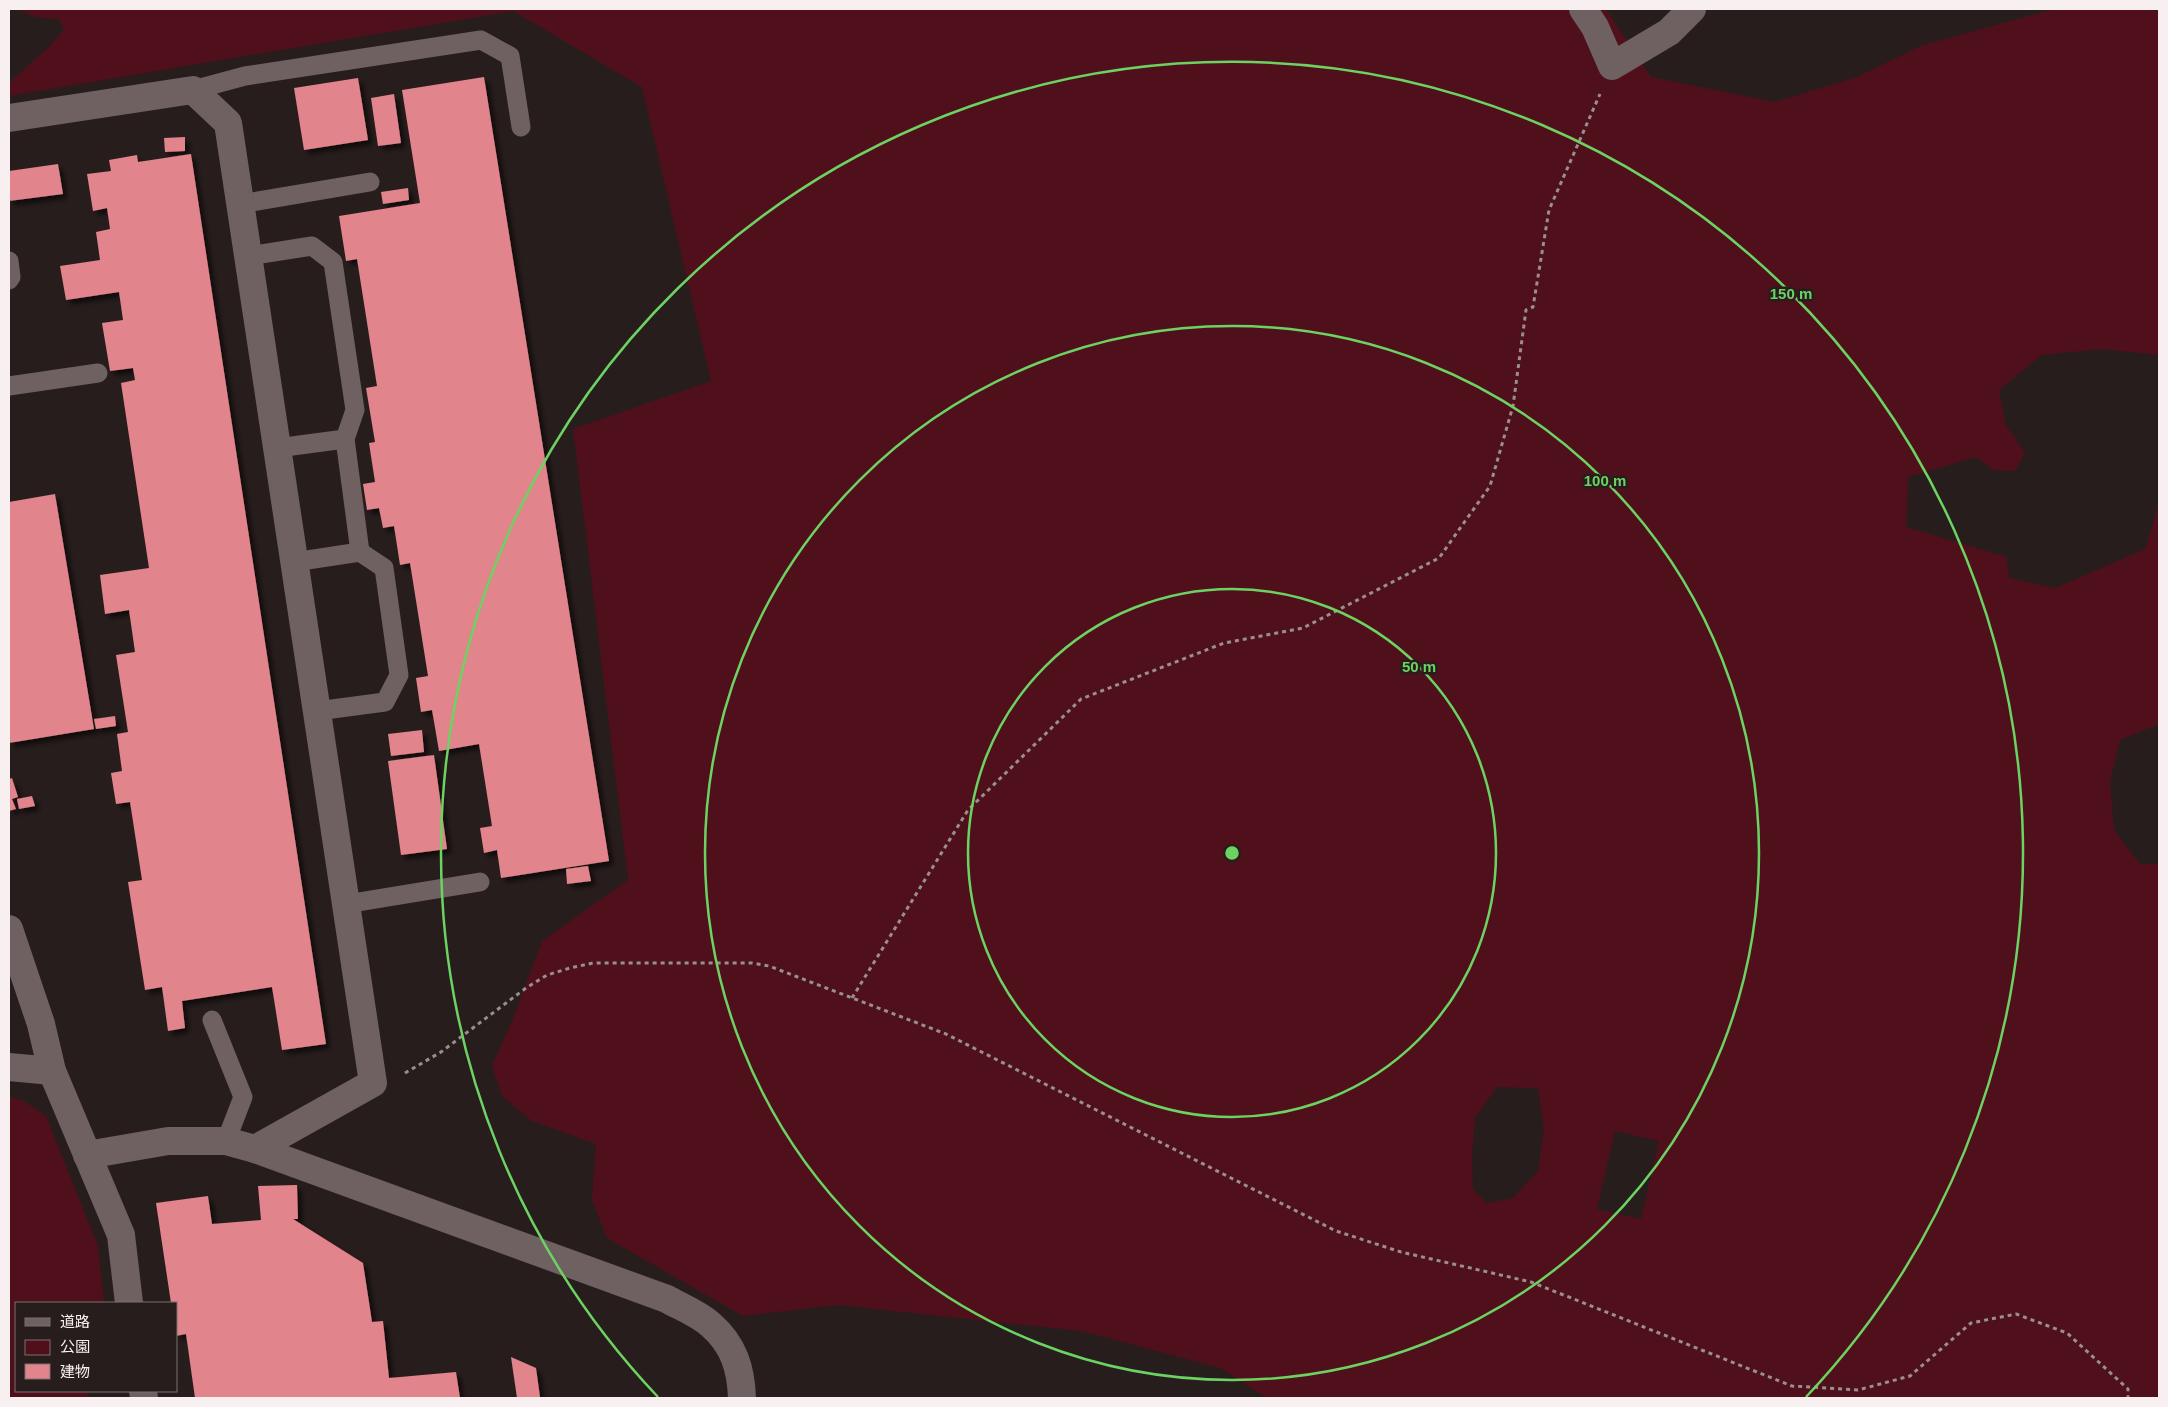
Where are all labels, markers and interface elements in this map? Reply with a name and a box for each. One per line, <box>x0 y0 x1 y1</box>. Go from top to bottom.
text: 150 m <box>1770 285 1812 302</box>
text: 100 m <box>1584 472 1626 489</box>
text: 50 m <box>1402 658 1436 675</box>
centre of rings <box>1223 844 1241 862</box>
legend <box>15 1302 178 1392</box>
text: 道路 <box>60 1313 90 1330</box>
text: 公園 <box>60 1338 90 1355</box>
text: 建物 <box>60 1363 90 1380</box>

